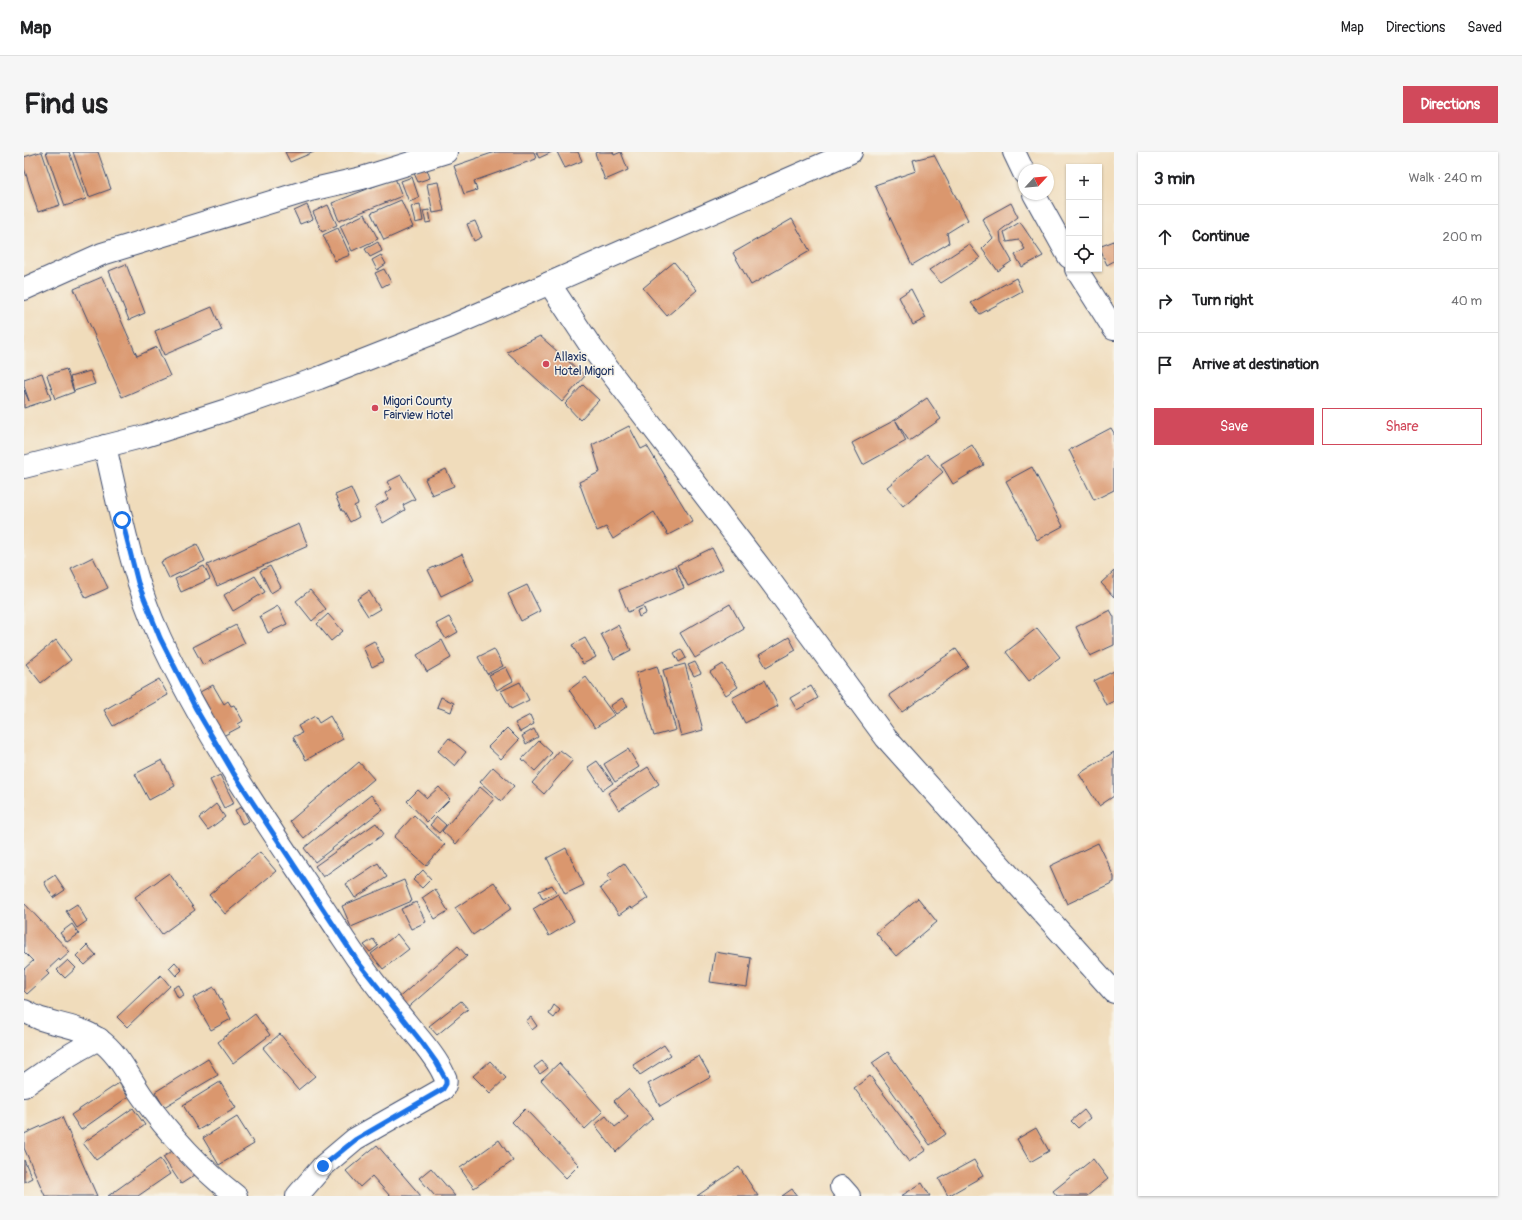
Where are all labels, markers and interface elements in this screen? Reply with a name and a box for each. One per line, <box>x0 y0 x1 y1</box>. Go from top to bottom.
text: Map <box>20 16 51 40</box>
text: Map <box>1341 19 1364 36</box>
text: Directions <box>1386 19 1445 36</box>
text: Saved <box>1467 19 1502 36</box>
button: Directions <box>1403 86 1498 123</box>
text: Find us <box>24 87 108 122</box>
north arrow <box>1018 164 1054 200</box>
map controls <box>1066 164 1102 272</box>
button: + <box>1066 164 1102 200</box>
text: 3 min <box>1154 168 1195 189</box>
text: Walk · 240 m <box>1408 170 1482 186</box>
button: − <box>1066 200 1102 236</box>
icon: ahead <box>1154 226 1176 248</box>
text: Continue <box>1192 227 1250 246</box>
text: 200 m <box>1443 229 1482 245</box>
button: locate <box>1066 236 1102 272</box>
icon: right <box>1154 290 1176 312</box>
text: Turn right <box>1192 291 1253 310</box>
text: 40 m <box>1451 293 1482 309</box>
place label: Allaxis Hotel Migori <box>554 350 614 379</box>
icon: arrive <box>1154 354 1176 376</box>
text: Arrive at destination <box>1192 355 1319 374</box>
marker: Allaxis Hotel Migori <box>541 359 551 369</box>
place label: Migori County Fairview Hotel <box>383 394 453 423</box>
marker: Migori County Fairview Hotel <box>370 403 380 413</box>
button: Save <box>1154 408 1314 445</box>
button: Share <box>1322 408 1482 445</box>
route start <box>113 511 131 529</box>
route end <box>314 1157 332 1175</box>

